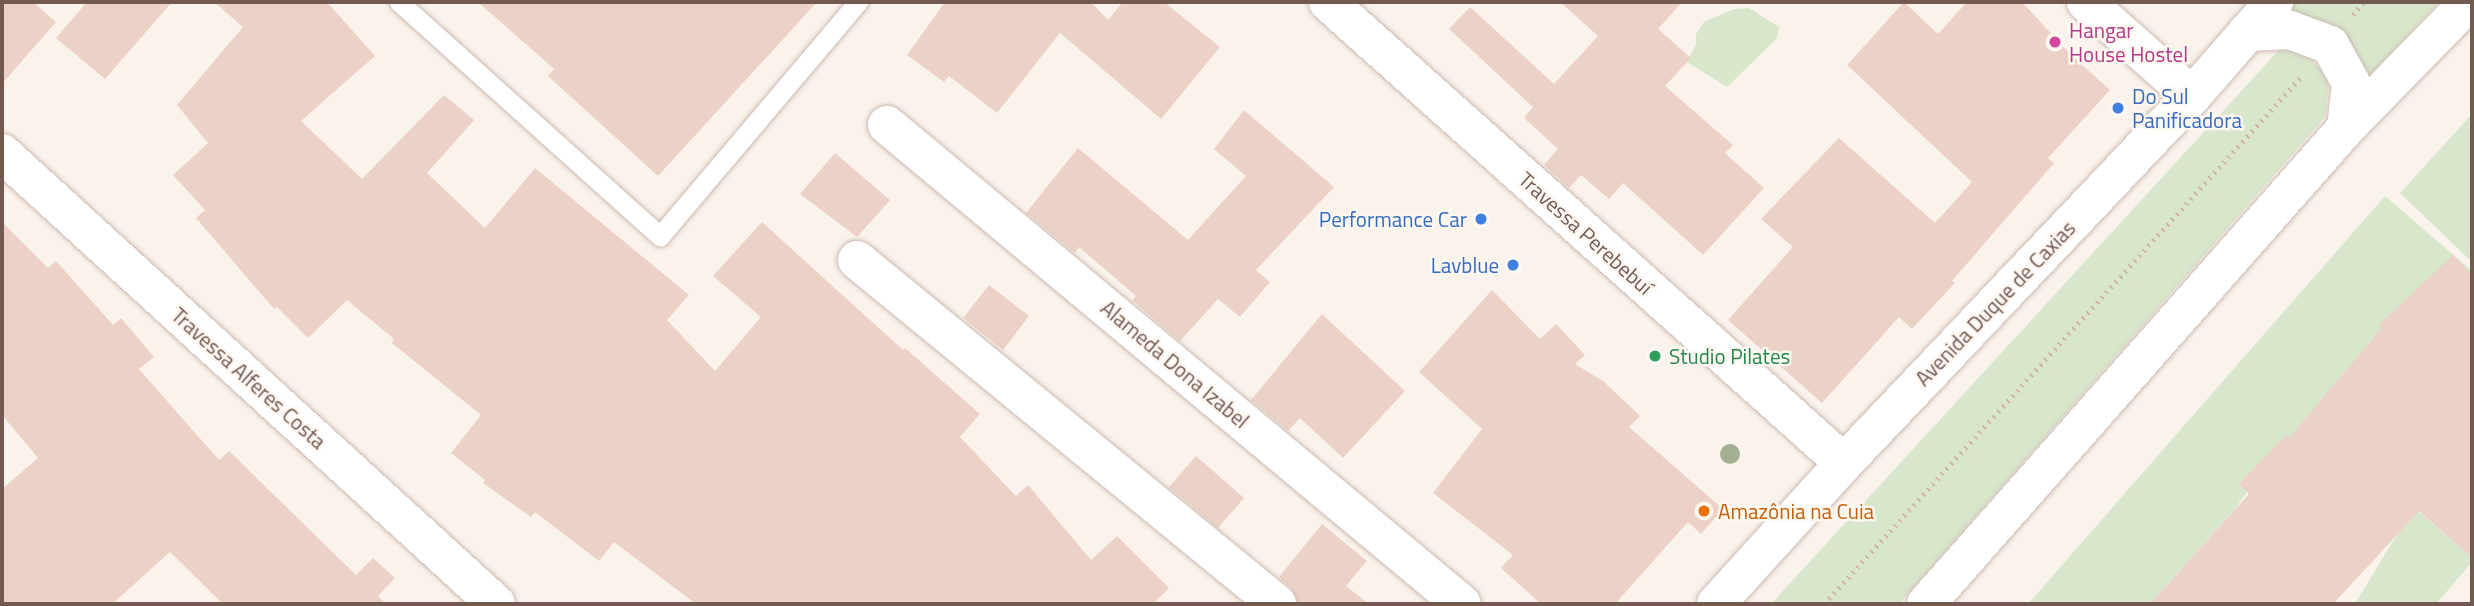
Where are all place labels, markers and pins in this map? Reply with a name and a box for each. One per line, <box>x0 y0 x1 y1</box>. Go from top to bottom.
place label: Hangar House Hostel <box>2069 17 2188 67</box>
marker: Hangar House Hostel <box>2047 34 2063 50</box>
place label: Do Sul Panificadora <box>2132 83 2242 133</box>
marker: Do Sul Panificadora <box>2110 100 2126 116</box>
place label: Performance Car <box>1319 206 1467 232</box>
marker: Performance Car <box>1473 211 1489 227</box>
place label: Lavblue <box>1431 252 1499 278</box>
marker: Lavblue <box>1505 257 1521 273</box>
place label: Studio Pilates <box>1669 343 1790 369</box>
marker: Studio Pilates <box>1647 348 1663 364</box>
place label: Amazônia na Cuia <box>1718 498 1874 524</box>
marker: Amazônia na Cuia <box>1696 503 1712 519</box>

